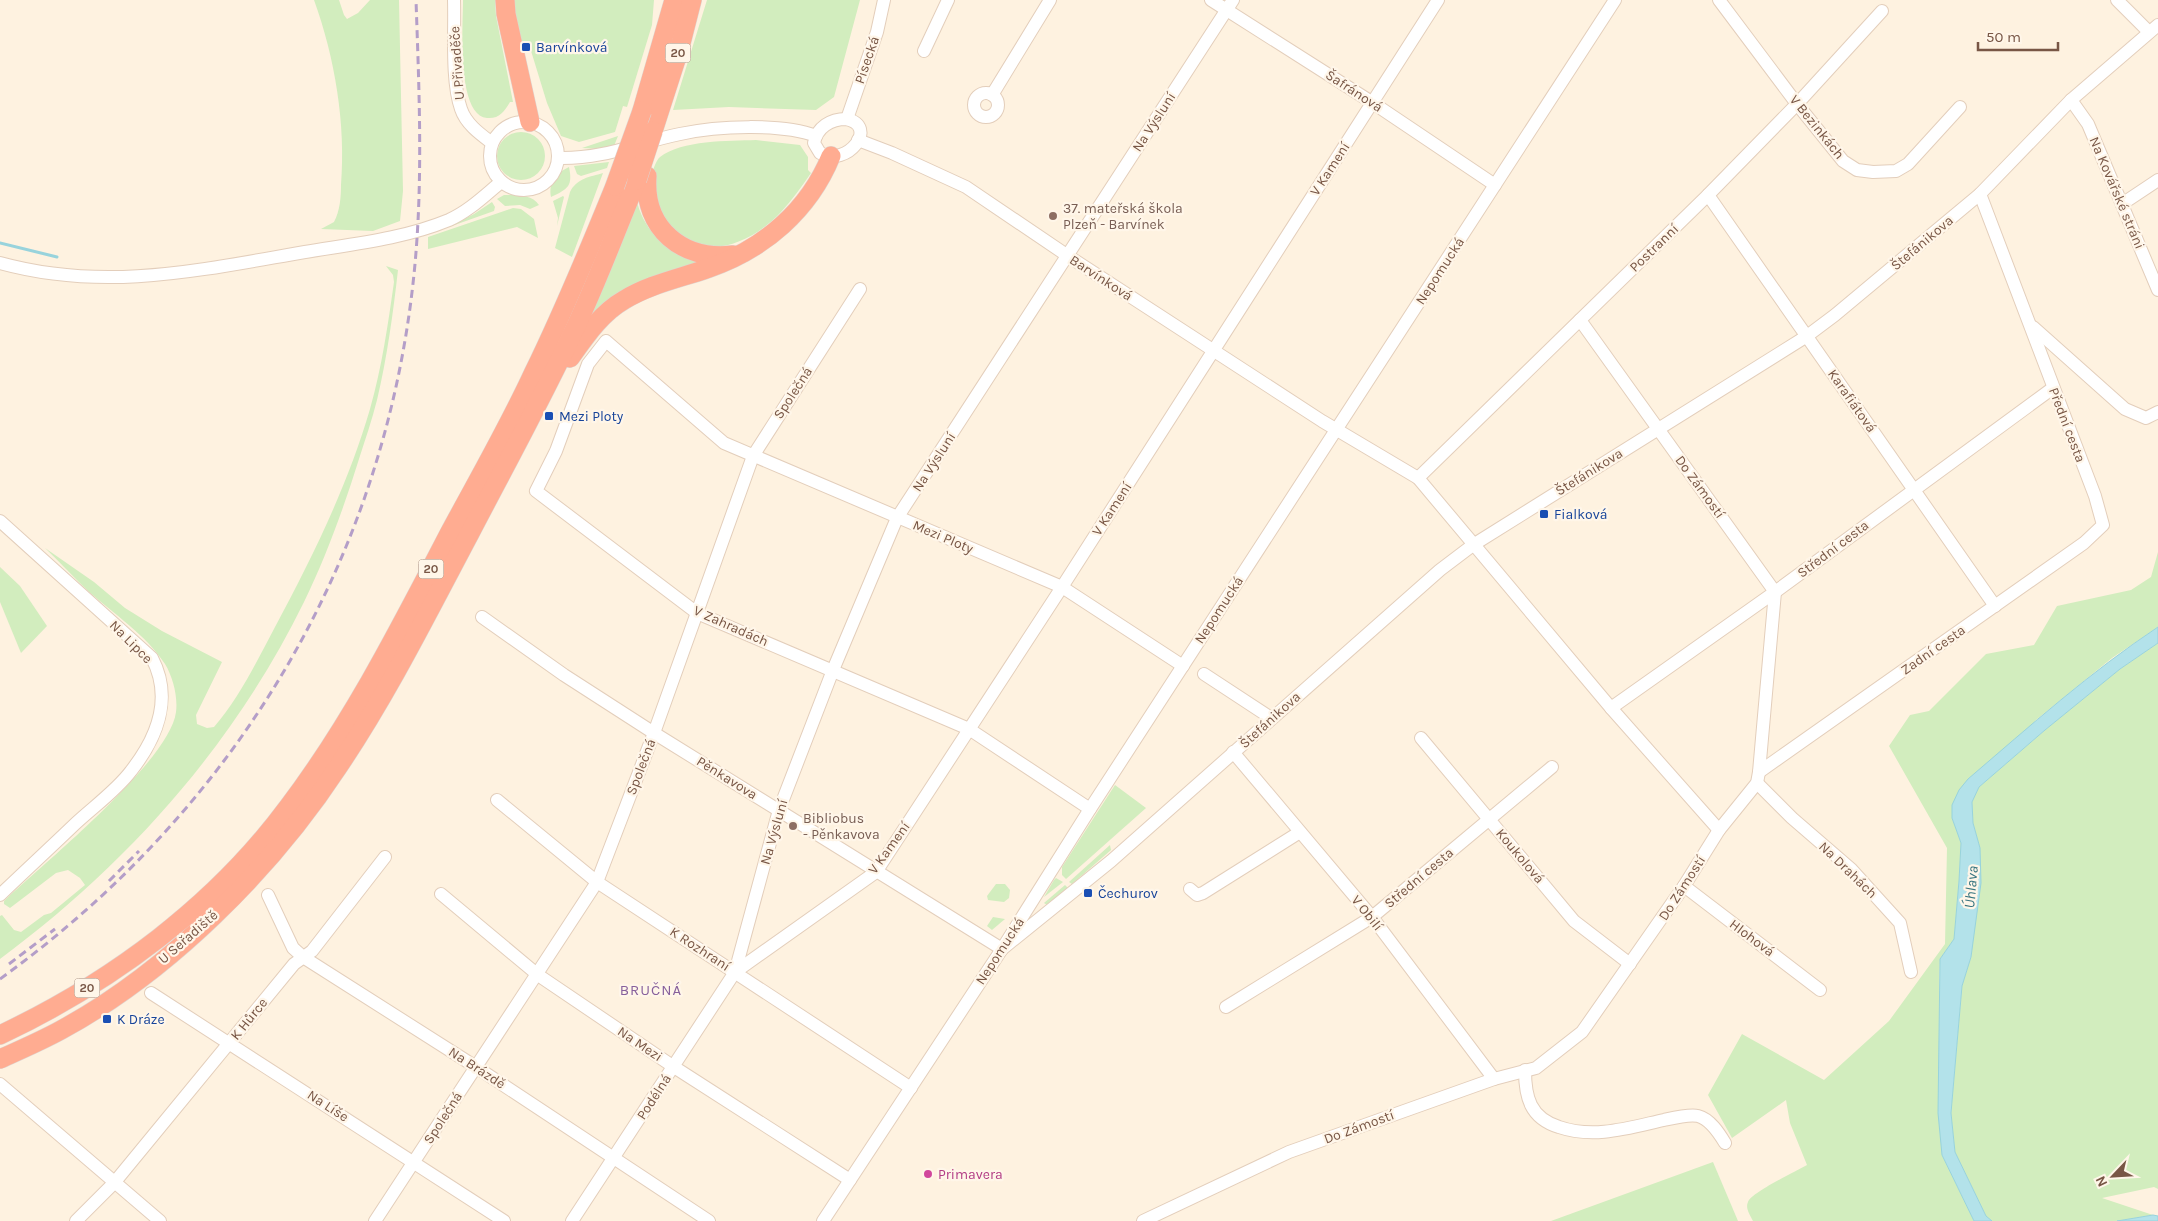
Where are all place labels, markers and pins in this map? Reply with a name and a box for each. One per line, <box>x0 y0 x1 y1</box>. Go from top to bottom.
place label: Barvínková <box>536 39 607 56</box>
marker: Barvínková <box>520 41 532 53</box>
place label: 37. mateřská škola Plzeň - Barvínek <box>1063 200 1183 233</box>
marker: 37. mateřská škola Plzeň - Barvínek <box>1047 210 1059 222</box>
place label: Mezi Ploty <box>559 408 624 425</box>
marker: Mezi Ploty <box>543 410 555 422</box>
place label: Fialková <box>1554 506 1607 523</box>
marker: Fialková <box>1538 508 1550 520</box>
place label: Bibliobus - Pěnkavova <box>803 810 880 843</box>
marker: Bibliobus - Pěnkavova <box>787 820 799 832</box>
place label: Čechurov <box>1098 885 1158 902</box>
marker: Čechurov <box>1082 887 1094 899</box>
place label: K Dráze <box>117 1011 165 1028</box>
marker: K Dráze <box>101 1013 113 1025</box>
place label: Primavera <box>938 1166 1003 1183</box>
marker: Primavera <box>922 1168 934 1180</box>

